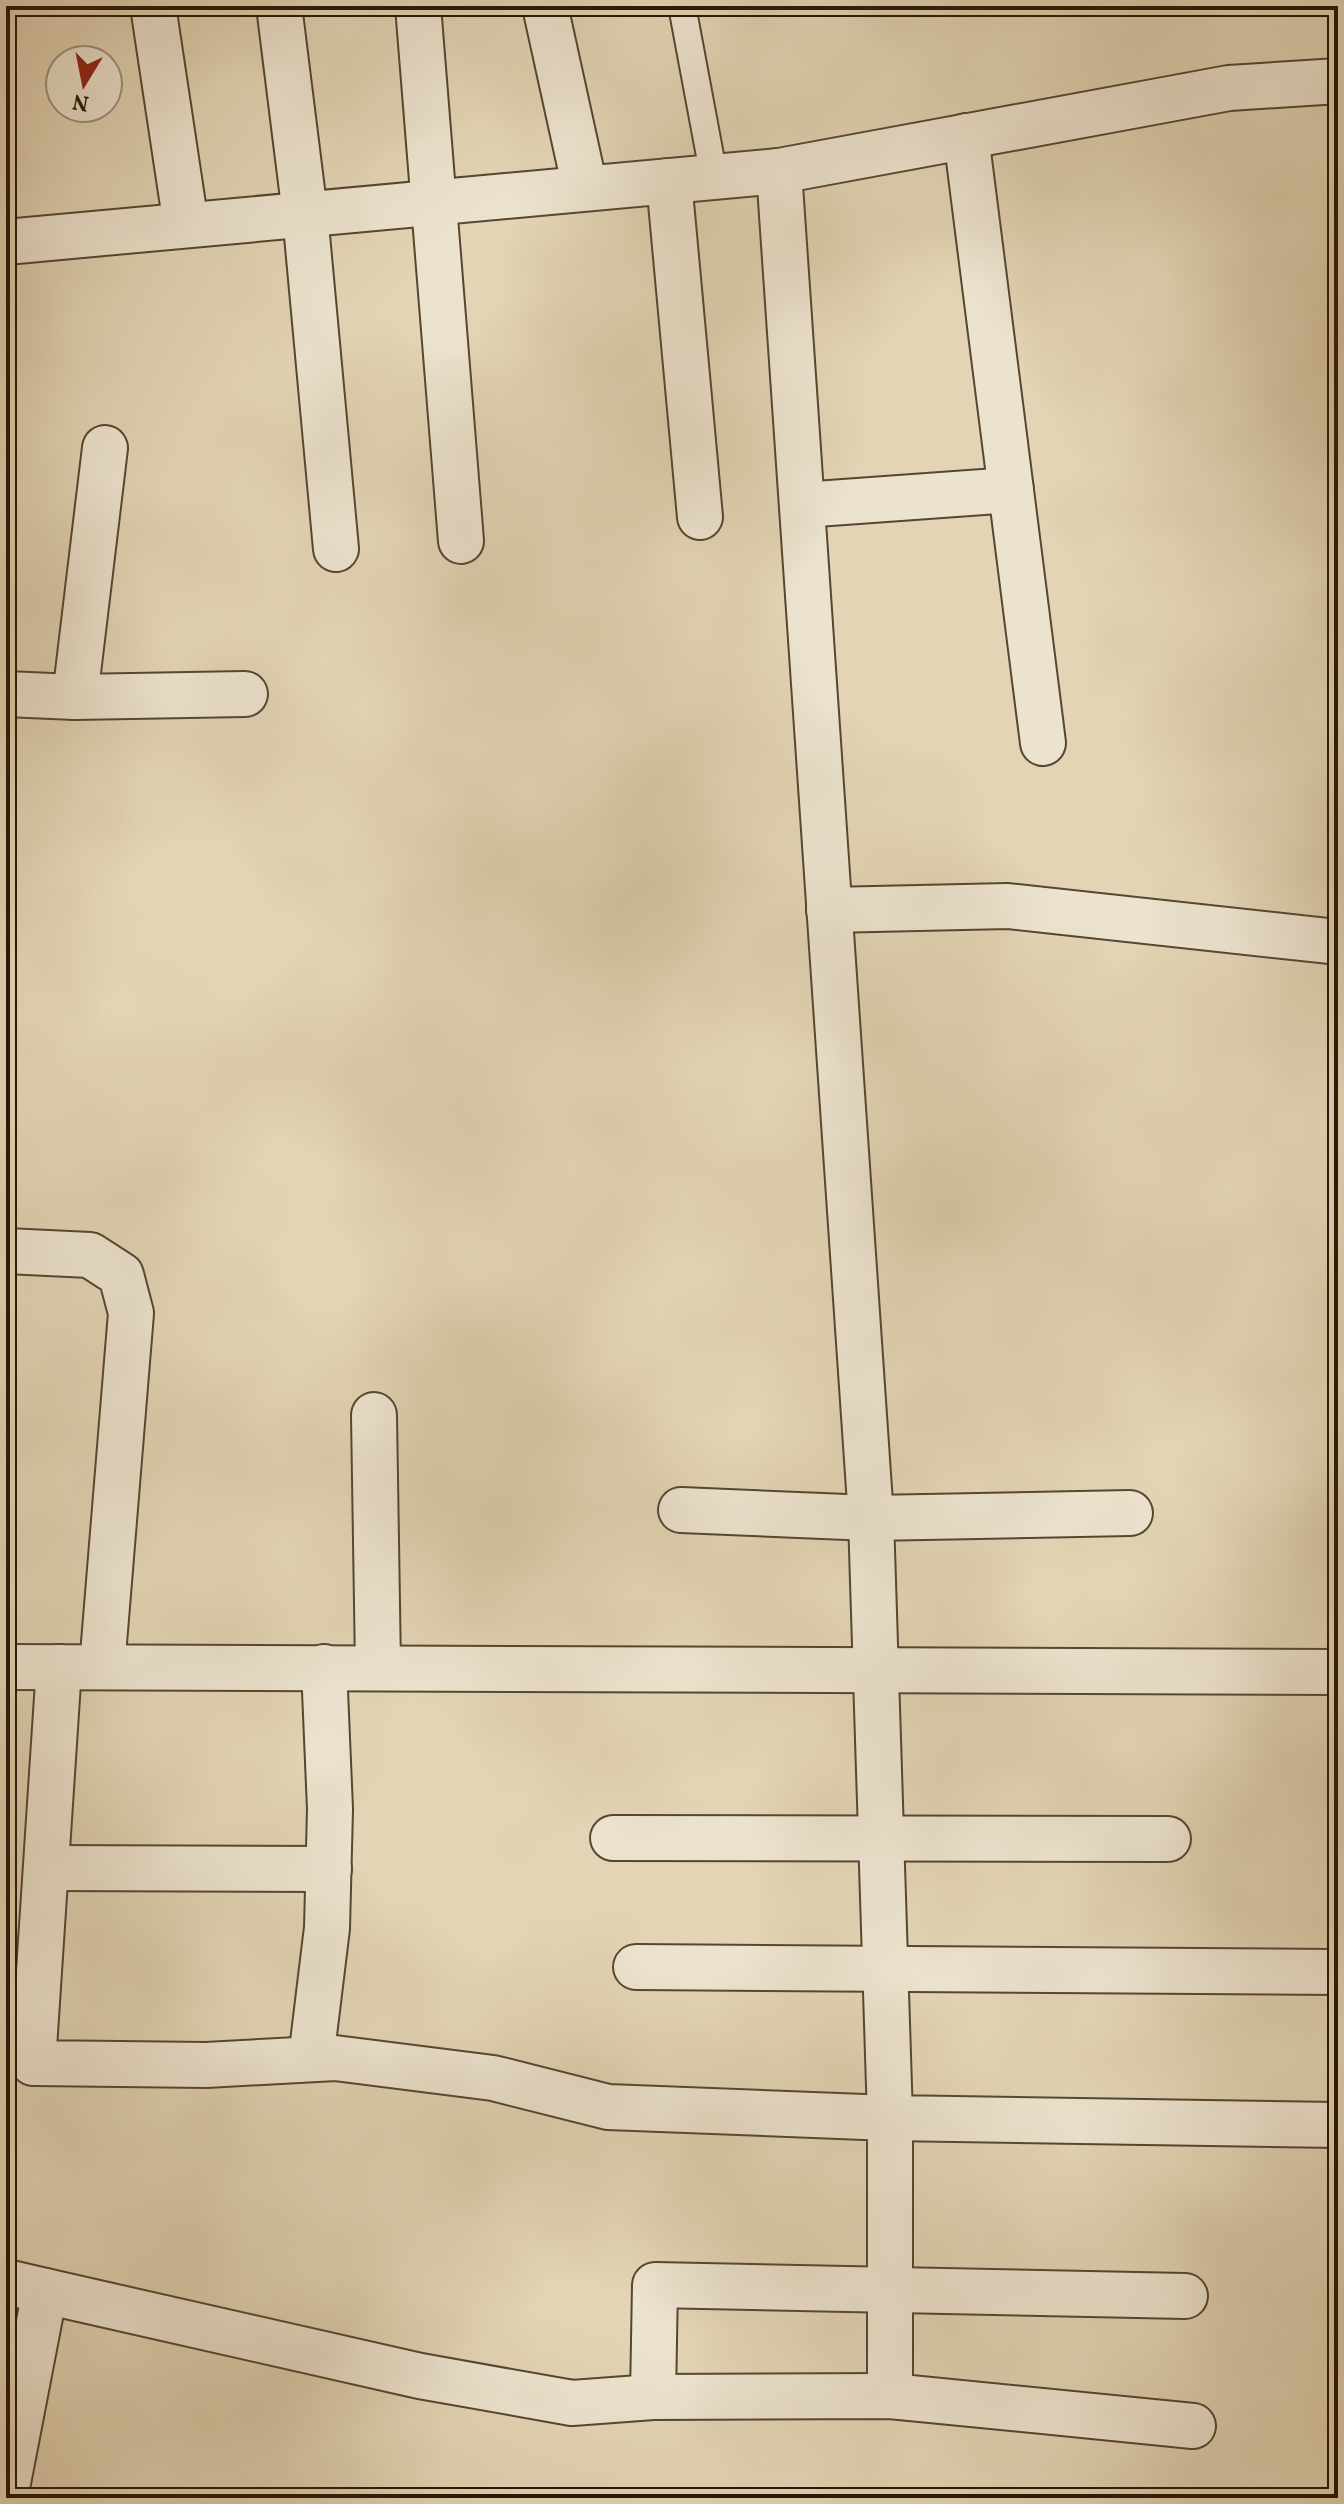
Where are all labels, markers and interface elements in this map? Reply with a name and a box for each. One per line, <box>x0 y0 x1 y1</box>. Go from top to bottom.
north arrow <box>44 44 124 124</box>
text: N <box>70 85 92 118</box>

